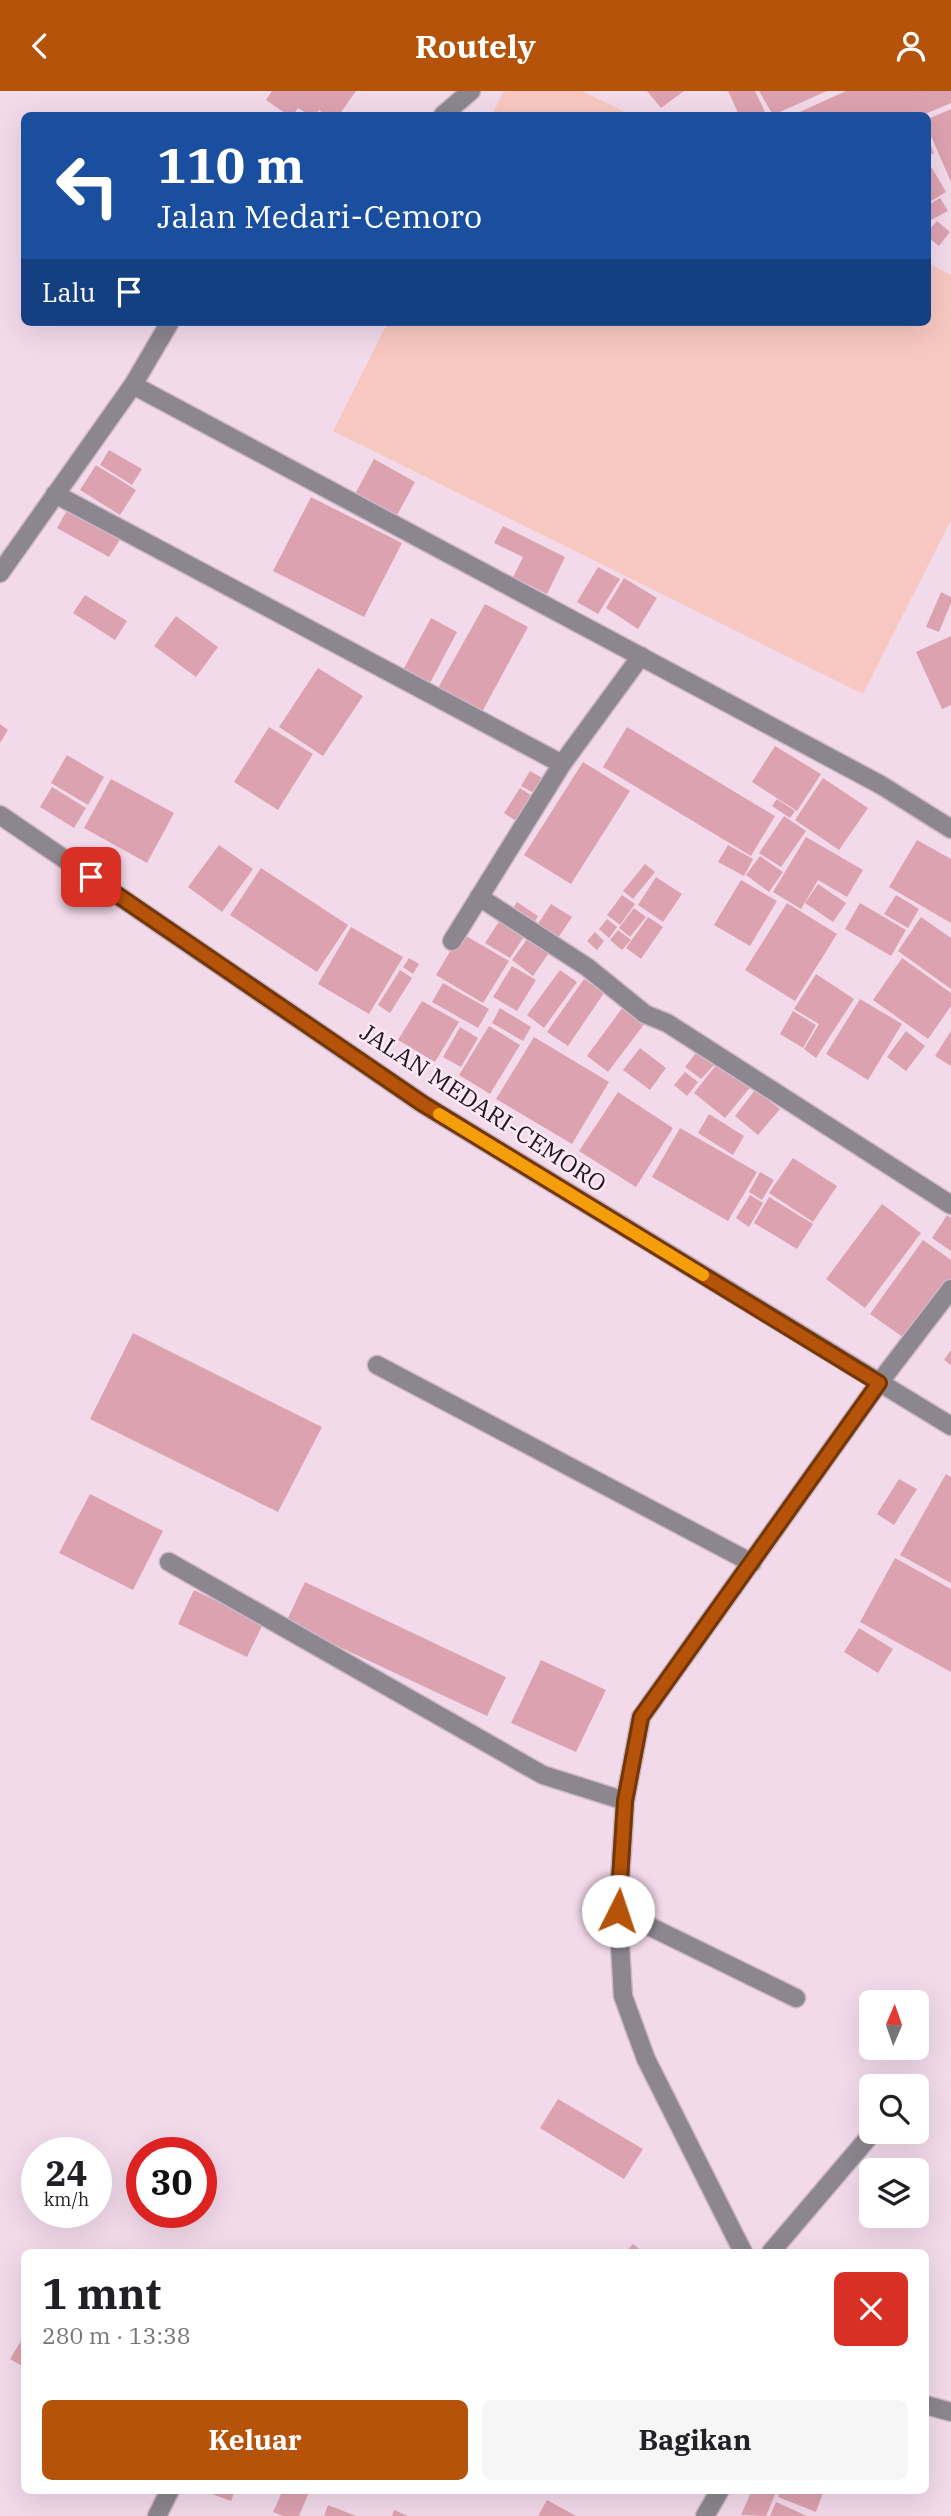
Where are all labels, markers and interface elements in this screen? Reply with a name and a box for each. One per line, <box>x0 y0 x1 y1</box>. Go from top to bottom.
text: Routely <box>415 25 536 67</box>
icon: back <box>21 27 59 65</box>
icon: person <box>892 27 930 65</box>
text: 110 m <box>157 133 304 196</box>
icon: left <box>42 140 133 231</box>
text: Jalan Medari-Cemoro <box>157 195 482 237</box>
icon: arrive <box>110 273 148 311</box>
text: Lalu <box>42 275 96 309</box>
pin <box>61 847 121 907</box>
icon: arrive <box>72 858 110 896</box>
street label: JALAN MEDARI-CEMORO <box>354 1015 613 1199</box>
position arrow <box>581 1874 655 1948</box>
north arrow <box>859 1990 929 2060</box>
map controls <box>859 1990 929 2228</box>
button: search <box>859 2074 929 2144</box>
speed limit sign: 30 <box>126 2137 217 2228</box>
text: 24 <box>45 2150 88 2196</box>
button: layers <box>859 2158 929 2228</box>
text: km/h <box>44 2188 89 2211</box>
text: 1 mnt <box>42 2266 161 2321</box>
button: close <box>834 2272 908 2346</box>
text: 280 m · 13:38 <box>42 2320 191 2350</box>
button: Keluar <box>42 2400 468 2480</box>
button: Bagikan <box>482 2400 908 2480</box>

